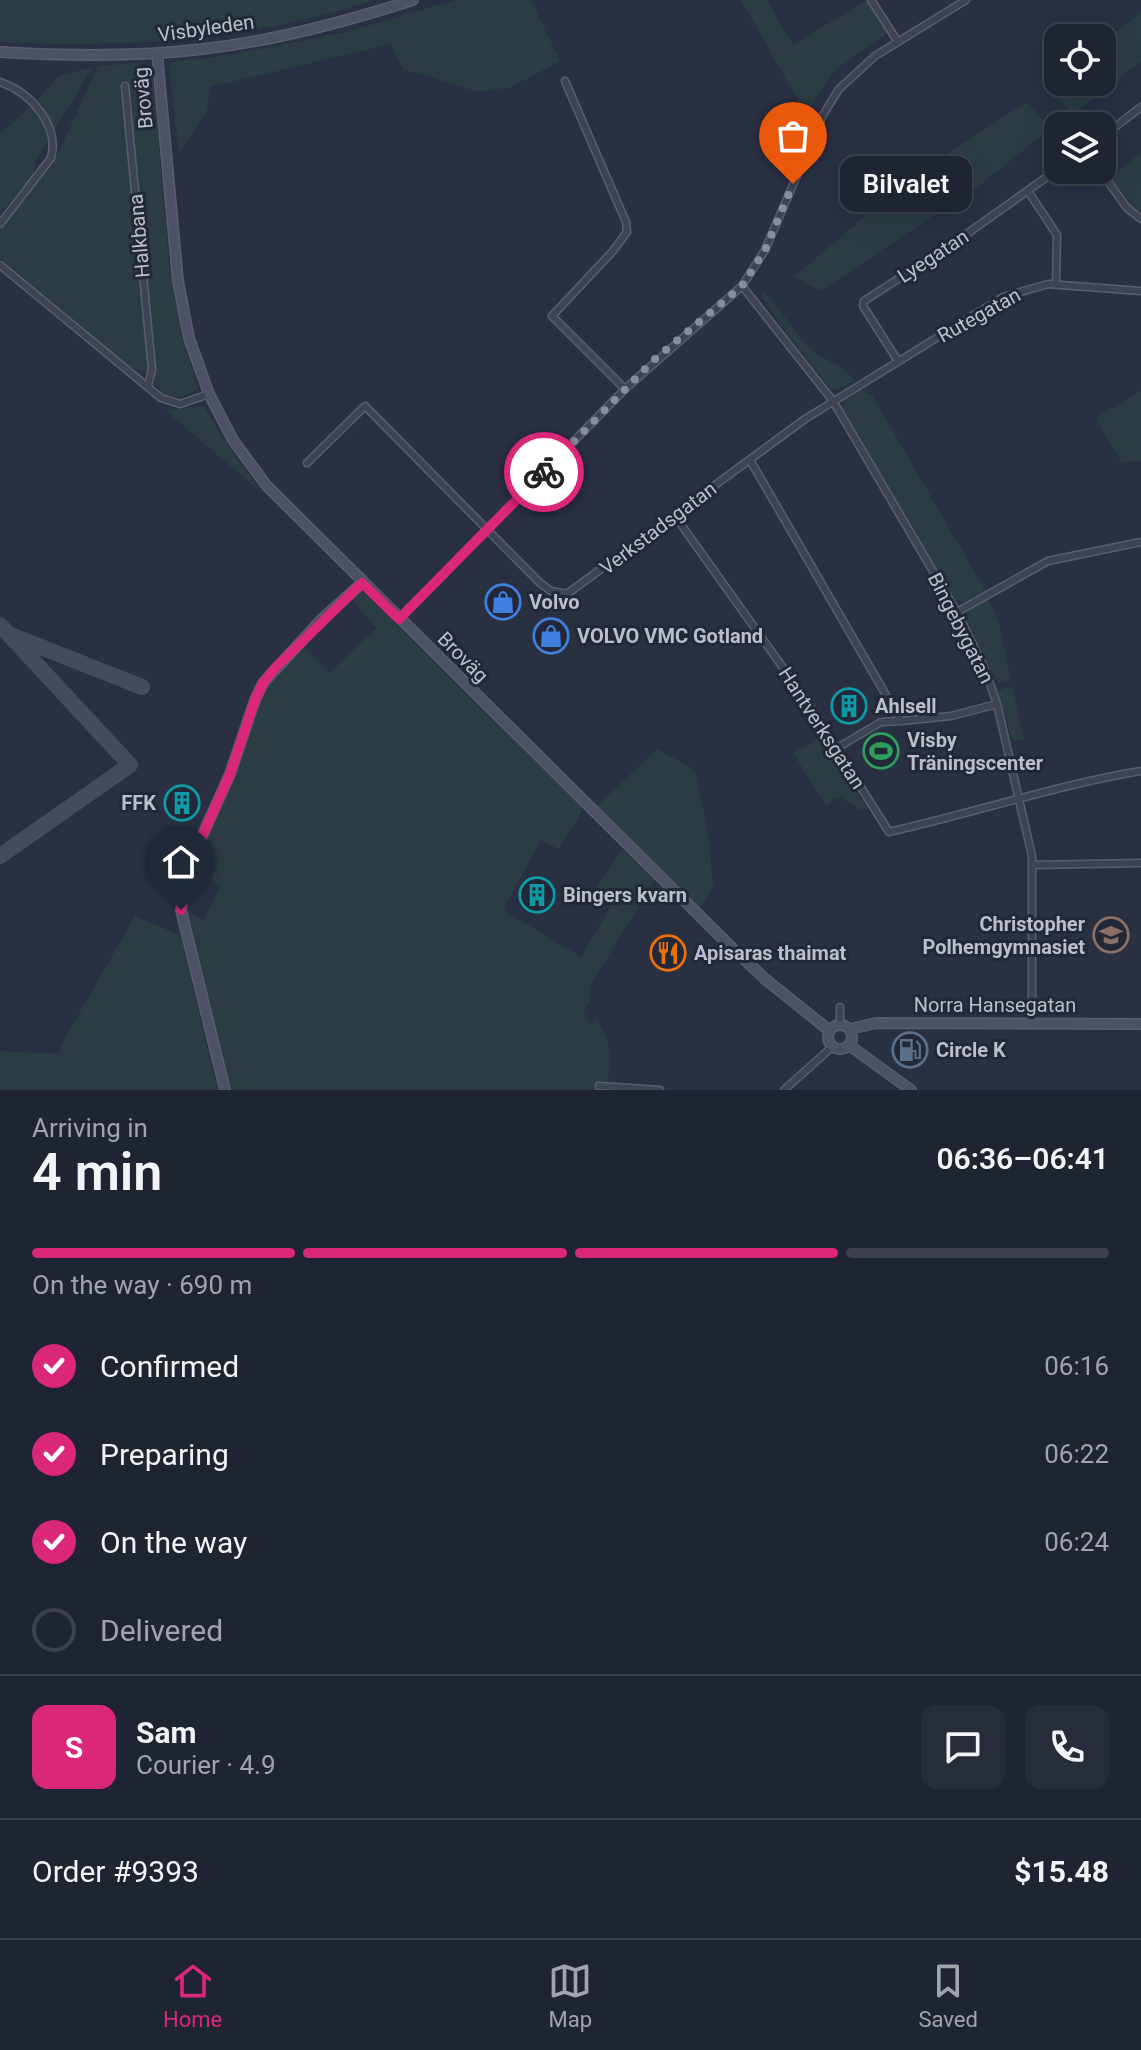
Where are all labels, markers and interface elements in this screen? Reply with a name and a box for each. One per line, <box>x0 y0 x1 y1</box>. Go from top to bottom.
street label: Visbyleden <box>156 9 256 47</box>
map controls <box>1044 24 1116 184</box>
button: locate <box>1044 24 1116 96</box>
street label: Broväg <box>128 66 158 130</box>
pin <box>759 102 827 184</box>
button: layers <box>1044 112 1116 184</box>
icon: bag <box>771 114 815 158</box>
callout: Bilvalet <box>841 156 973 212</box>
text: Bilvalet <box>863 169 949 199</box>
street label: Halkbana <box>123 193 155 279</box>
street label: Lyegatan <box>893 224 973 288</box>
street label: Rutegatan <box>933 282 1025 348</box>
courier <box>504 432 584 512</box>
icon: bike <box>522 450 566 494</box>
street label: Verkstadsgatan <box>595 476 721 580</box>
street label: Bingebygatan <box>923 569 999 687</box>
shop icon: Volvo <box>484 583 522 621</box>
place label: Volvo <box>529 590 579 614</box>
shop icon: VOLVO VMC Gotland <box>532 617 570 655</box>
place label: VOLVO VMC Gotland <box>577 624 763 648</box>
street label: Broväg <box>433 627 493 687</box>
street label: Hantverksgatan <box>774 662 870 794</box>
building icon: Ahlsell <box>830 687 868 725</box>
place label: Ahlsell <box>875 694 937 718</box>
place label: Visby Träningscenter <box>907 728 1044 775</box>
sports icon: Visby Träningscenter <box>862 732 900 770</box>
building icon: FFK <box>163 784 201 822</box>
place label: FFK <box>121 791 156 815</box>
pin <box>147 828 215 910</box>
icon: home <box>159 840 203 884</box>
building icon: Bingers kvarn <box>518 876 556 914</box>
place label: Bingers kvarn <box>563 883 687 907</box>
place label: Christopher Polhemgymnasiet <box>922 912 1086 959</box>
school or university icon: Christopher Polhemgymnasiet <box>1092 916 1130 954</box>
restaurant icon: Apisaras thaimat <box>649 934 687 972</box>
place label: Apisaras thaimat <box>694 941 847 965</box>
street label: Norra Hansegatan <box>914 993 1076 1017</box>
fuel station icon: Circle K <box>891 1031 929 1069</box>
place label: Circle K <box>936 1038 1006 1062</box>
text: Arriving in <box>32 1113 148 1143</box>
text: 06:36–06:41 <box>936 1141 1109 1176</box>
text: 4 min <box>32 1142 162 1203</box>
text: On the way · 690 m <box>32 1270 252 1300</box>
icon: check <box>32 1344 76 1388</box>
text: Confirmed <box>100 1349 239 1384</box>
text: 06:16 <box>1044 1351 1109 1381</box>
icon: check <box>32 1432 76 1476</box>
text: Preparing <box>100 1437 229 1472</box>
text: 06:22 <box>1044 1439 1109 1469</box>
icon: check <box>32 1520 76 1564</box>
text: On the way <box>100 1525 247 1560</box>
text: 06:24 <box>1044 1527 1109 1557</box>
text: Delivered <box>100 1613 223 1648</box>
button: chat <box>921 1705 1005 1789</box>
button: phone <box>1025 1705 1109 1789</box>
text: Sam <box>136 1715 197 1750</box>
text: S <box>65 1730 83 1765</box>
text: Courier · 4.9 <box>136 1750 276 1780</box>
text: Order #9393 <box>32 1854 199 1889</box>
text: $15.48 <box>1014 1854 1109 1889</box>
tab: Home <box>163 1959 222 2032</box>
tab: Map <box>548 1959 592 2032</box>
tab: Saved <box>918 1959 978 2032</box>

